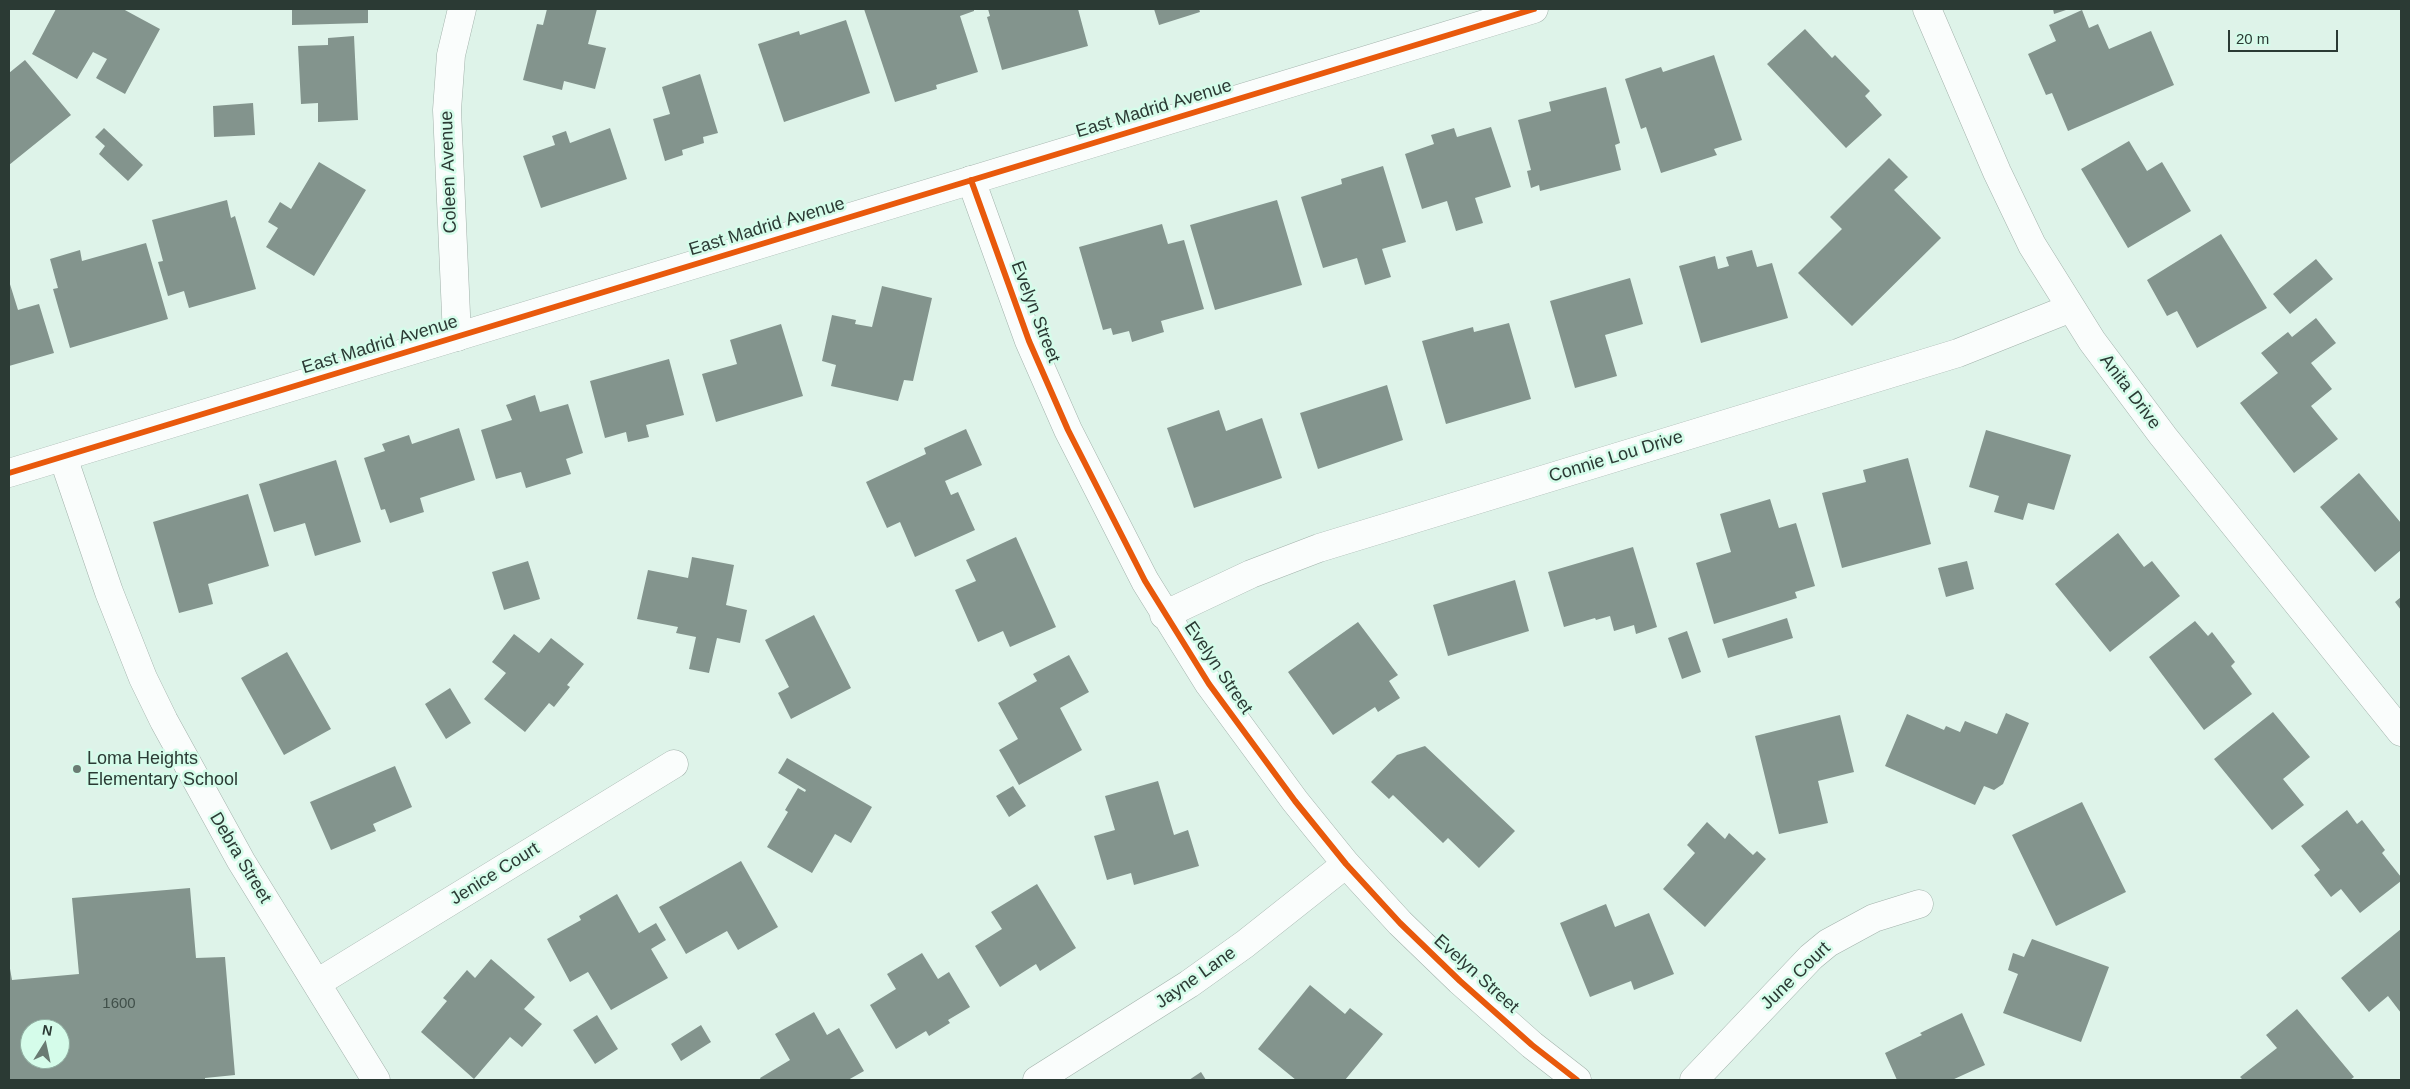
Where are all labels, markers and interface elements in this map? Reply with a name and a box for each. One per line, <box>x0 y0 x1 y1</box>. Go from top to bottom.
scale bar <box>2230 20 2340 52</box>
text: 20 m <box>2236 30 2269 47</box>
street label: East Madrid Avenue <box>1073 75 1235 143</box>
street label: Coleen Avenue <box>436 110 462 234</box>
street label: East Madrid Avenue <box>686 193 848 261</box>
street label: Evelyn Street <box>1006 258 1064 366</box>
street label: East Madrid Avenue <box>299 311 461 379</box>
street label: Anita Drive <box>2095 350 2165 434</box>
street label: Connie Lou Drive <box>1546 426 1686 488</box>
street label: Evelyn Street <box>1179 618 1257 718</box>
place label: Loma Heights Elementary School <box>87 748 238 791</box>
marker: Loma Heights Elementary School <box>71 763 83 775</box>
street label: Debra Street <box>204 809 276 907</box>
street label: Jenice Court <box>446 838 544 910</box>
street label: Evelyn Street <box>1429 930 1523 1018</box>
street label: June Court <box>1757 938 1835 1014</box>
street label: Jayne Lane <box>1152 942 1240 1014</box>
house number: 1600 <box>102 995 136 1013</box>
north arrow <box>20 1019 70 1069</box>
text: N <box>41 1021 54 1039</box>

